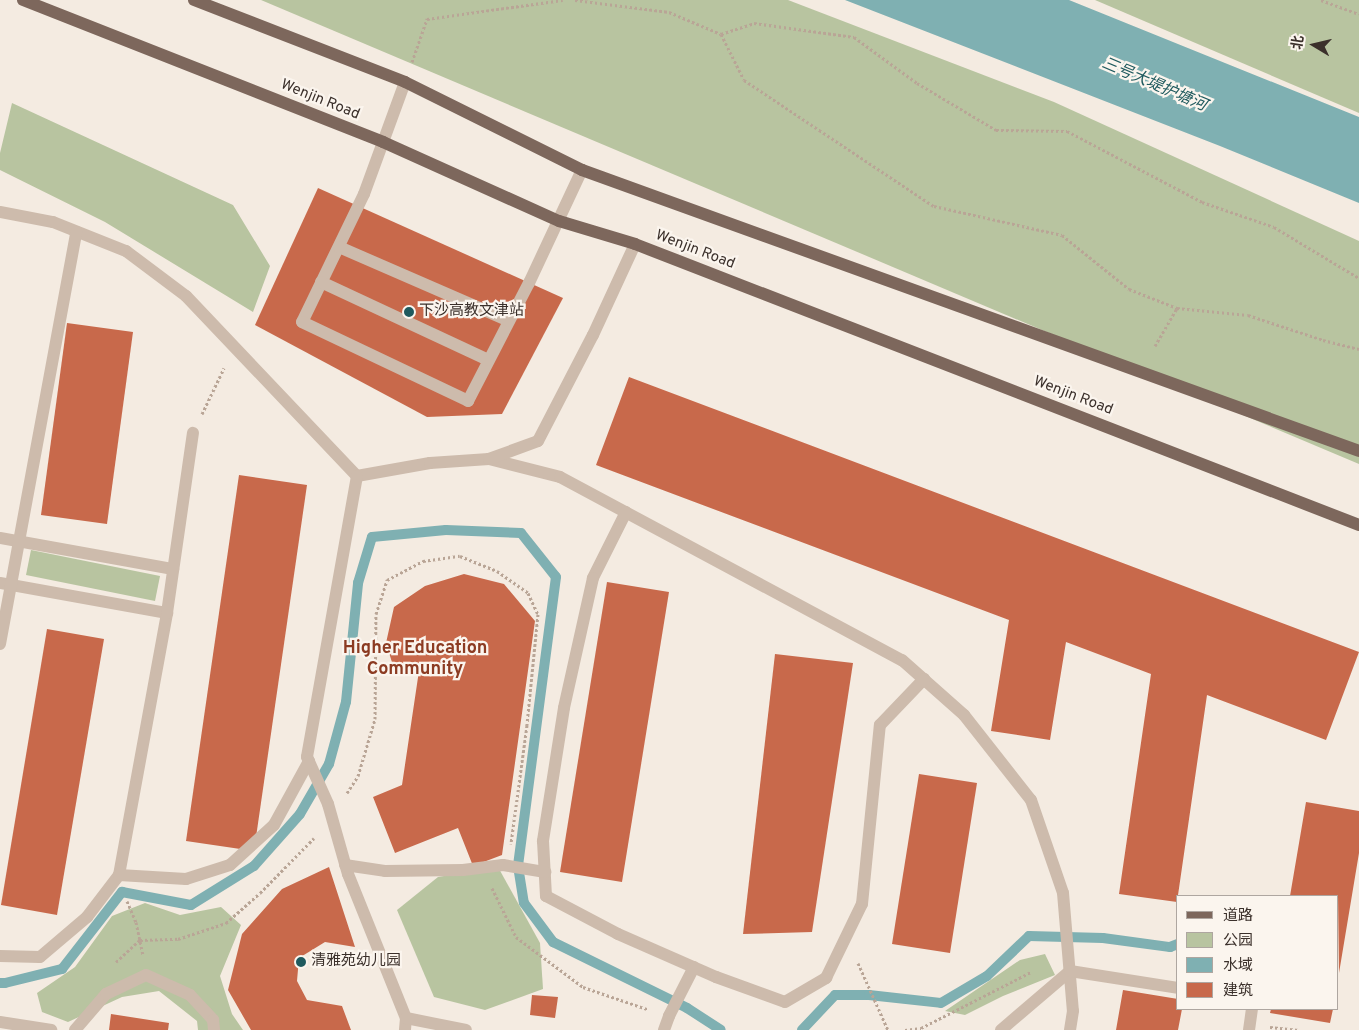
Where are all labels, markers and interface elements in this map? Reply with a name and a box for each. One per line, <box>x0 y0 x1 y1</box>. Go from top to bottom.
north arrow <box>1289 20 1339 70</box>
text: 北 <box>1289 34 1308 51</box>
water label: 三号大堤护塘河 <box>1099 54 1209 116</box>
street label: Wenjin Road <box>278 76 362 124</box>
street label: Wenjin Road <box>653 227 737 273</box>
place label: 下沙高教文津站 <box>419 303 524 321</box>
marker: 下沙高教文津站 <box>403 306 415 318</box>
street label: Wenjin Road <box>1031 373 1115 419</box>
district label: Higher Education Community <box>343 639 487 682</box>
legend <box>1176 895 1339 1010</box>
text: 道路 <box>1223 907 1253 926</box>
text: 公园 <box>1223 932 1253 951</box>
place label: 清雅苑幼儿园 <box>311 953 401 971</box>
marker: 清雅苑幼儿园 <box>295 956 307 968</box>
text: 水域 <box>1223 957 1253 976</box>
text: 建筑 <box>1223 982 1253 1001</box>

